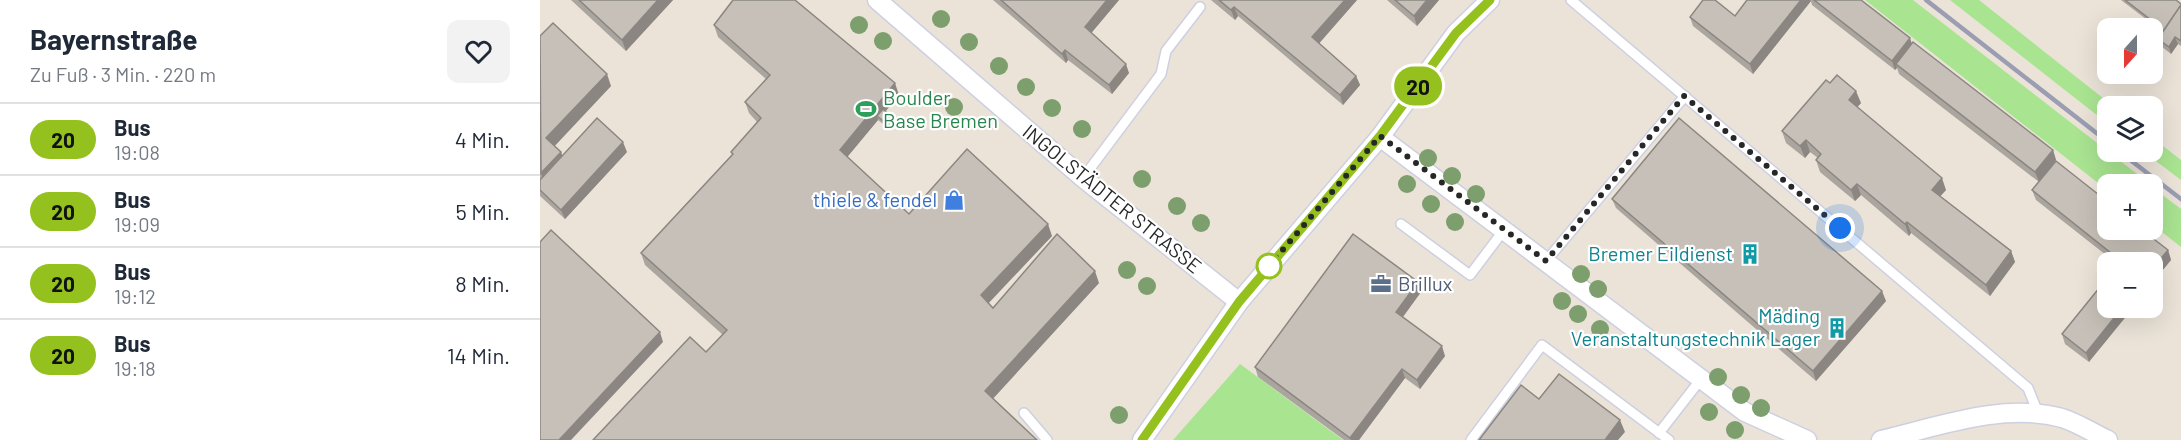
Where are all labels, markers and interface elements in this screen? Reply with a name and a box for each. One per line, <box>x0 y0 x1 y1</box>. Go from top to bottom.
north arrow <box>2097 18 2163 84</box>
map controls <box>2097 18 2163 318</box>
button: heart <box>447 20 510 83</box>
text: Bayernstraße <box>30 22 198 56</box>
text: Zu Fuß · 3 Min. · 220 m <box>30 62 216 86</box>
line badge: 20 <box>1391 66 1445 106</box>
text: 20 <box>1406 74 1430 99</box>
place label: Boulder Base Bremen <box>883 85 998 132</box>
button: layers <box>2097 96 2163 162</box>
sports icon: Boulder Base Bremen <box>854 97 878 121</box>
text: Bus <box>114 114 151 140</box>
street label: INGOLSTÄDTER STRASSE <box>1018 119 1207 278</box>
text: 4 Min. <box>455 126 510 152</box>
text: 20 <box>51 127 75 152</box>
text: 19:08 <box>114 140 160 164</box>
button: + <box>2097 174 2163 240</box>
text: Bus <box>114 186 151 212</box>
place label: thiele & fendel <box>813 187 937 211</box>
shop icon: thiele & fendel <box>942 188 966 212</box>
text: 5 Min. <box>455 198 510 224</box>
text: 20 <box>51 199 75 224</box>
text: 19:09 <box>114 212 160 236</box>
your location <box>1825 213 1855 243</box>
place label: Bremer Eildienst <box>1588 241 1733 265</box>
building icon: Bremer Eildienst <box>1738 242 1762 266</box>
button: − <box>2097 252 2163 318</box>
unlabelled marker <box>1256 253 1282 279</box>
text: Bus <box>114 258 151 284</box>
text: 8 Min. <box>455 270 510 296</box>
text: 20 <box>51 271 75 296</box>
place label: Brillux <box>1398 271 1453 295</box>
office icon: Brillux <box>1369 272 1393 296</box>
text: 19:12 <box>114 284 156 308</box>
place label: Mäding Veranstaltungstechnik Lager <box>1571 303 1820 350</box>
building icon: Mäding Veranstaltungstechnik Lager <box>1825 316 1849 340</box>
text: Bus <box>114 330 151 356</box>
text: 14 Min. <box>447 342 510 368</box>
text: 20 <box>51 343 75 368</box>
text: 19:18 <box>114 356 156 380</box>

